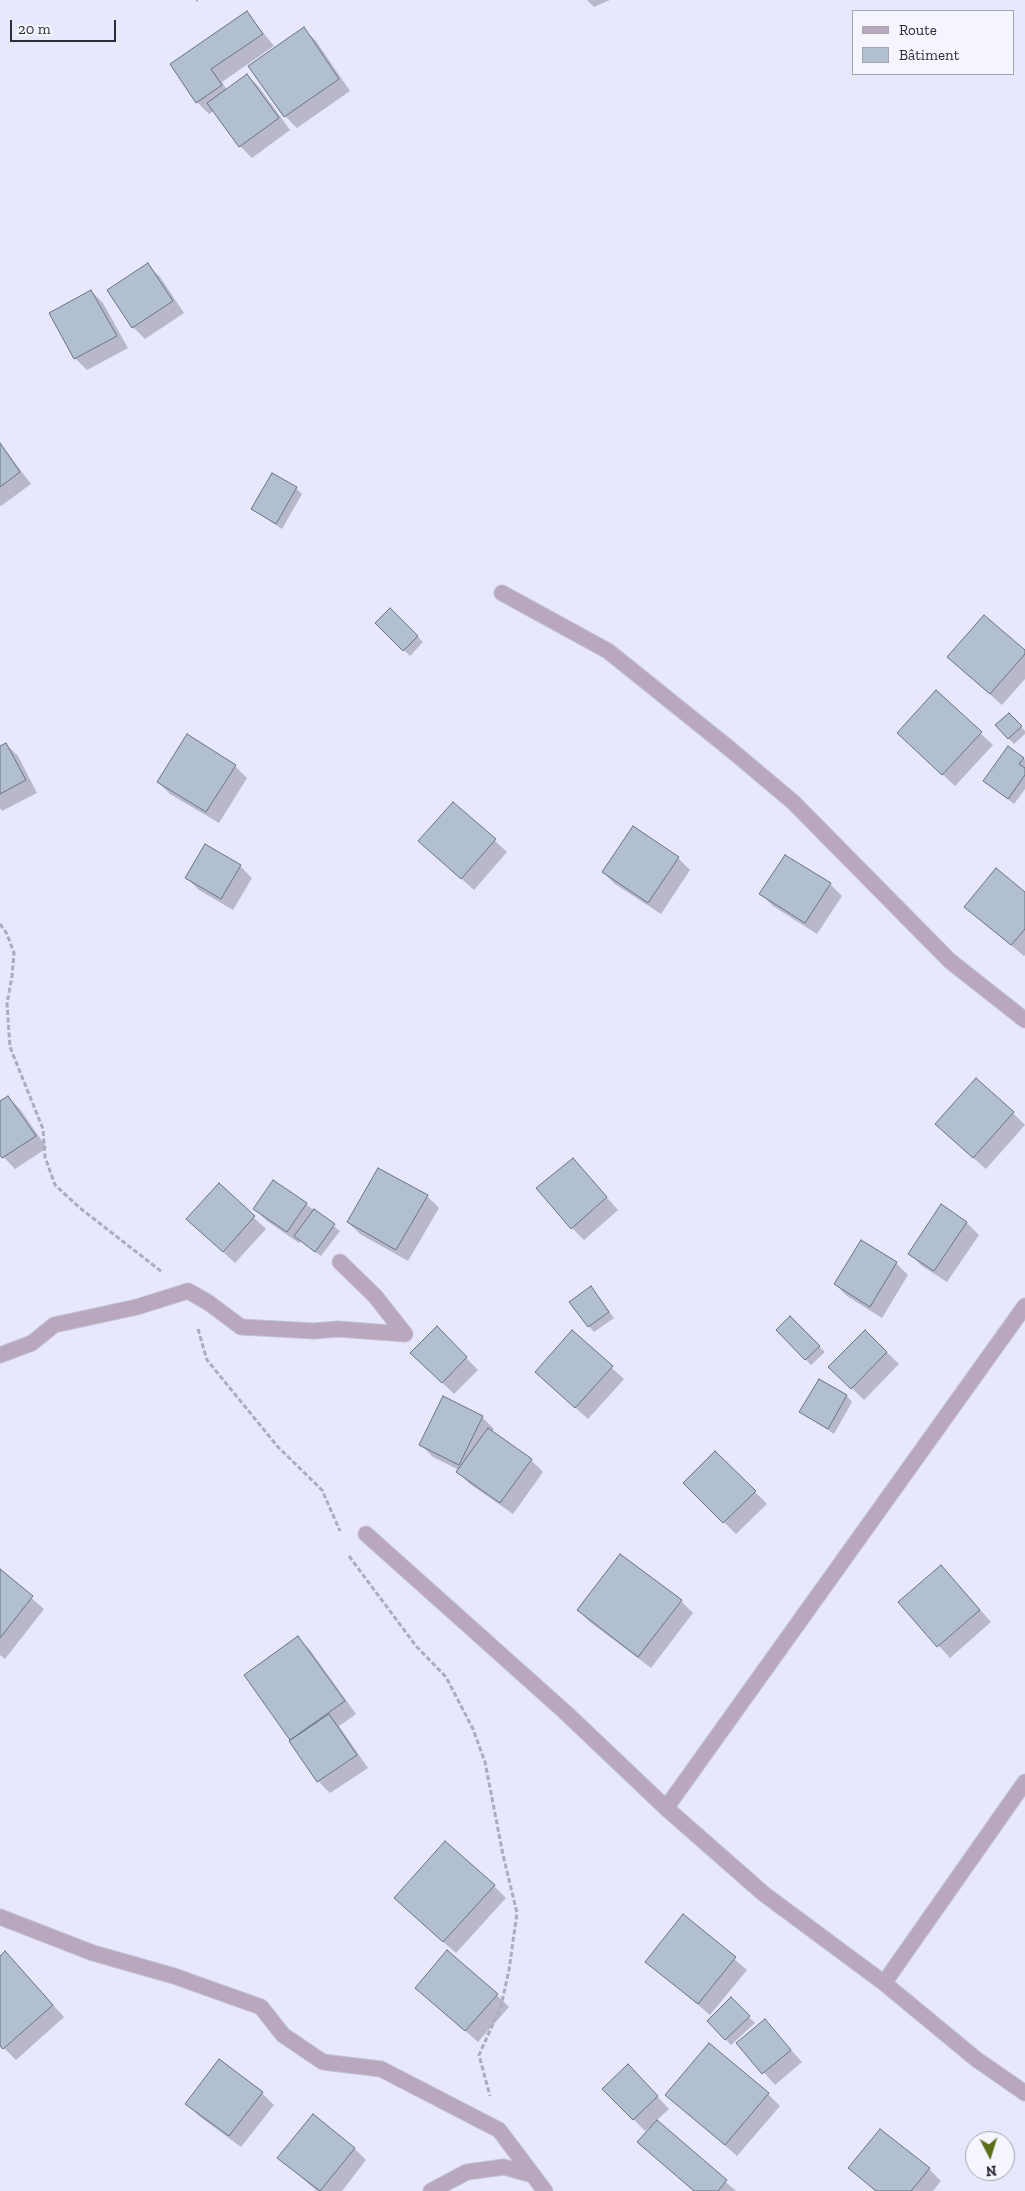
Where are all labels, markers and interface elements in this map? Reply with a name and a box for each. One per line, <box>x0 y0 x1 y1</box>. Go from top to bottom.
scale bar <box>12 10 119 42</box>
legend <box>852 10 1015 75</box>
text: 20 m <box>18 20 51 38</box>
text: Route <box>899 21 937 39</box>
text: Bâtiment <box>899 46 959 64</box>
north arrow <box>965 2131 1015 2181</box>
text: N <box>985 2162 997 2179</box>

